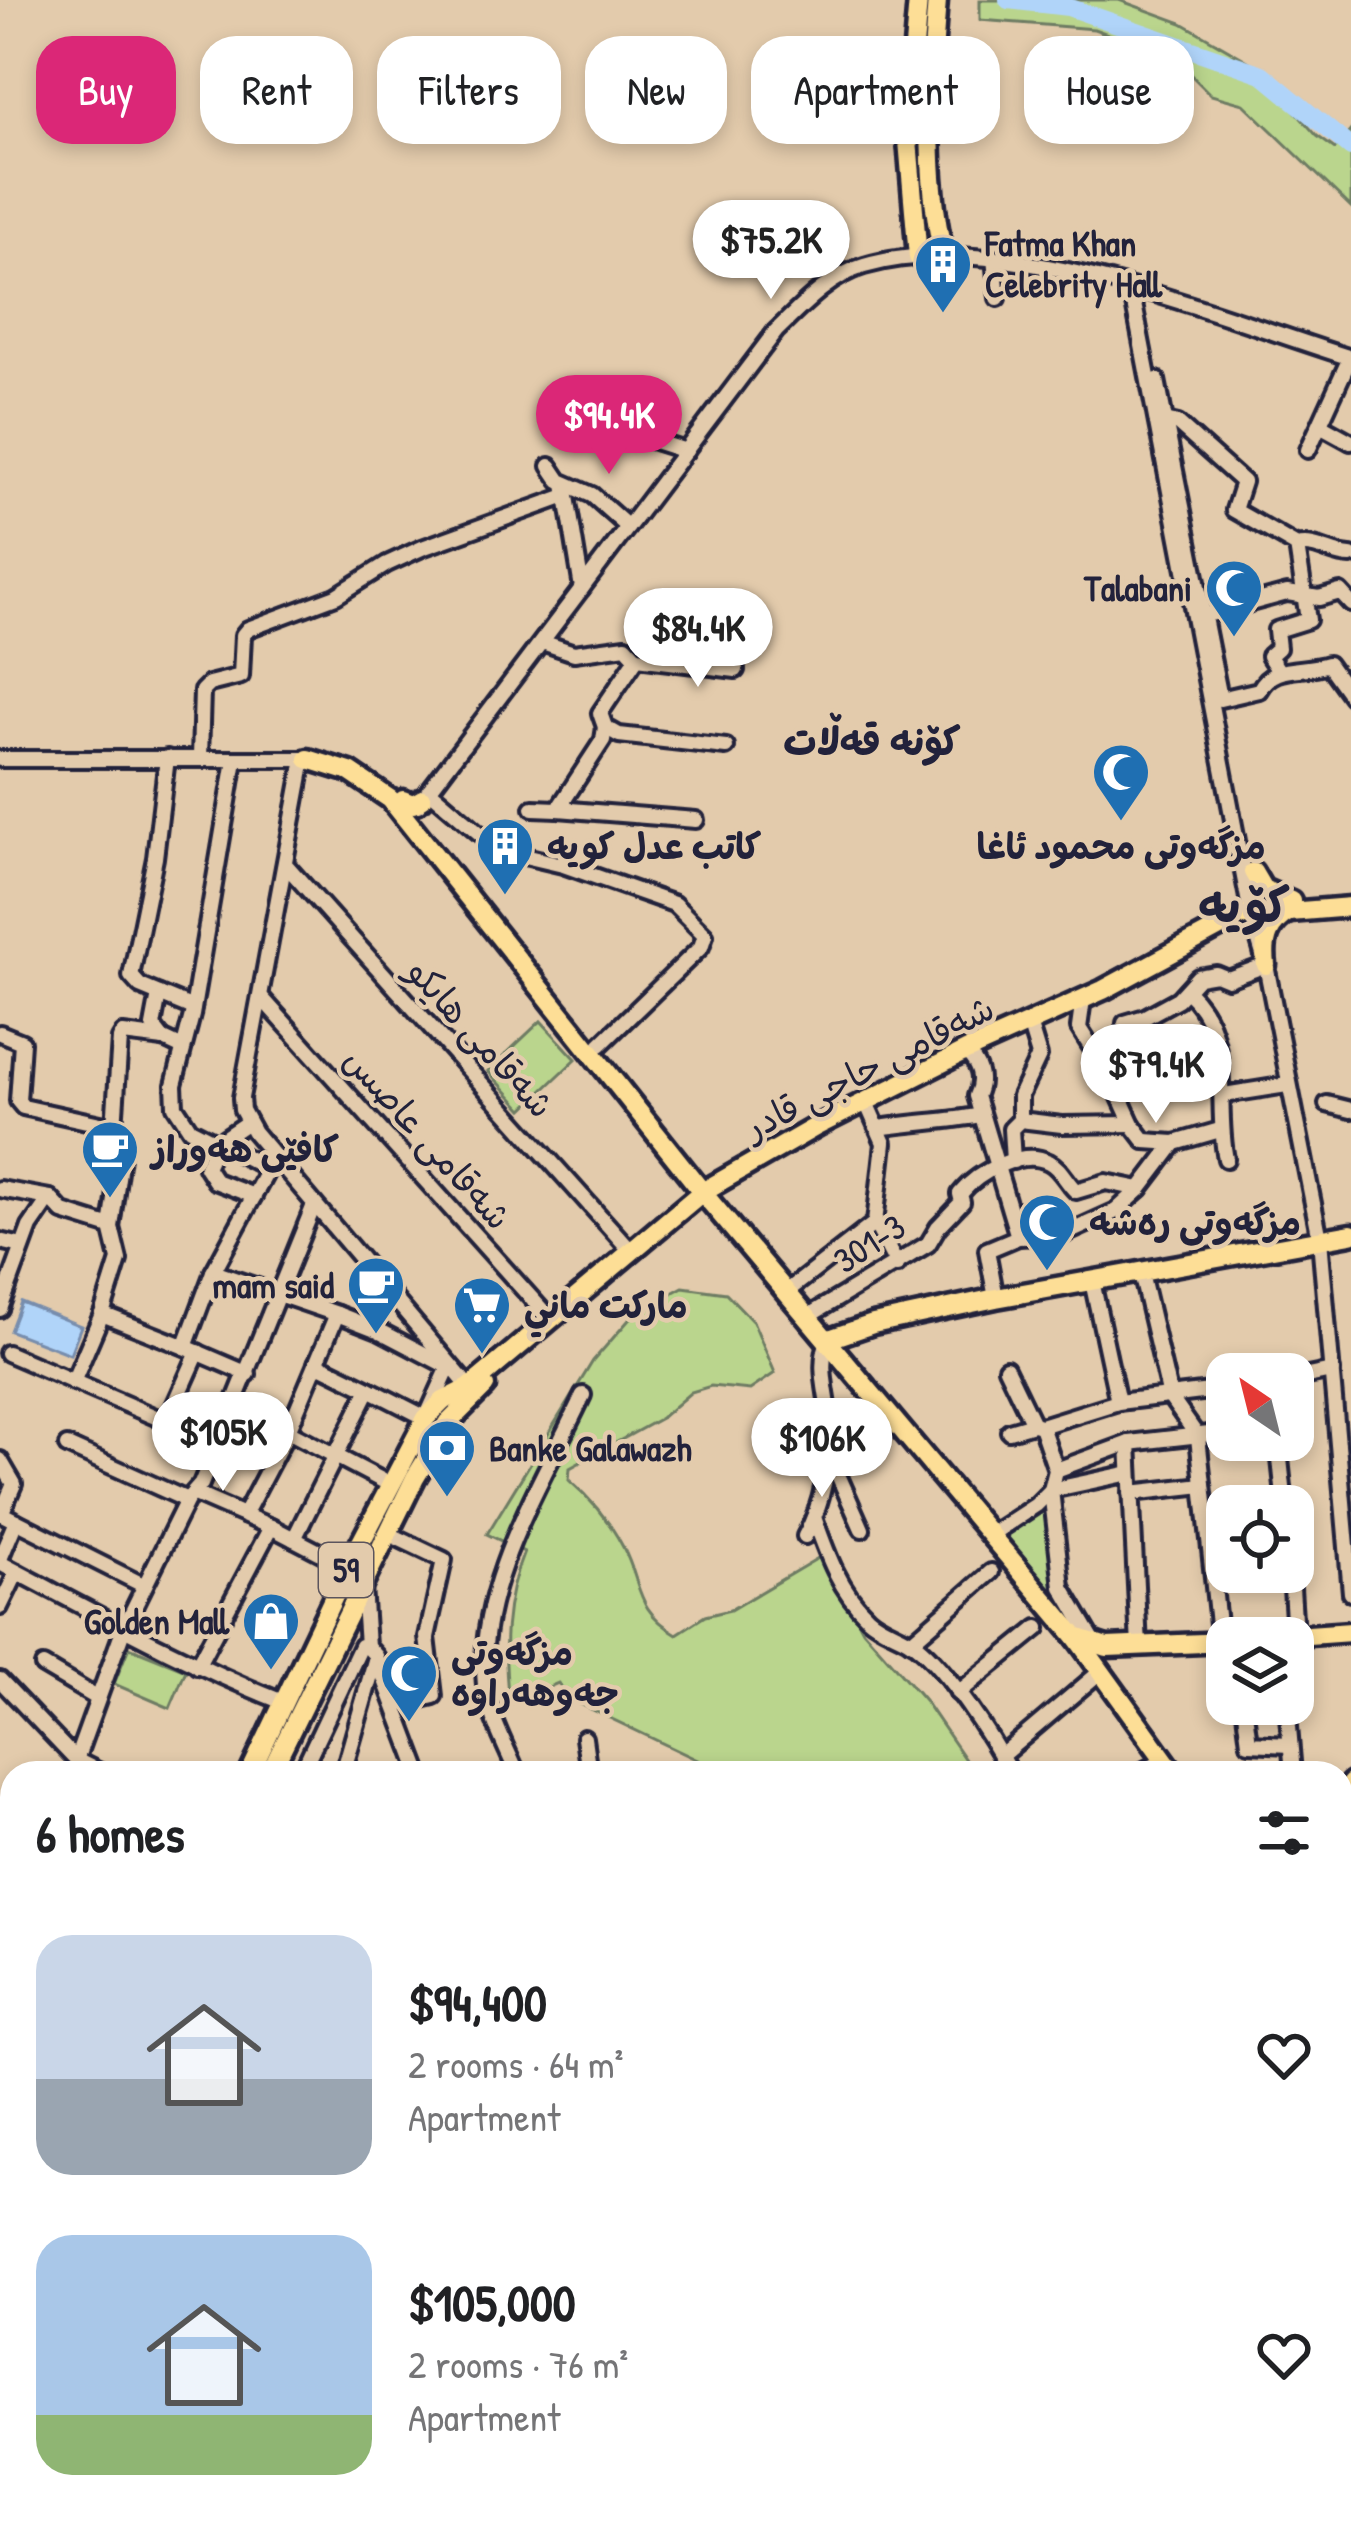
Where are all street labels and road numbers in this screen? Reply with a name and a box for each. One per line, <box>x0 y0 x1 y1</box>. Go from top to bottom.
street label: شه‌قامی هایكو <box>395 945 566 1128</box>
street label: شەقامی حاجی قادر <box>733 982 1002 1152</box>
street label: شه‌قامی عاصس <box>333 1036 523 1239</box>
street label: 301-3 <box>824 1201 914 1284</box>
road number: 59 <box>319 1543 373 1597</box>

